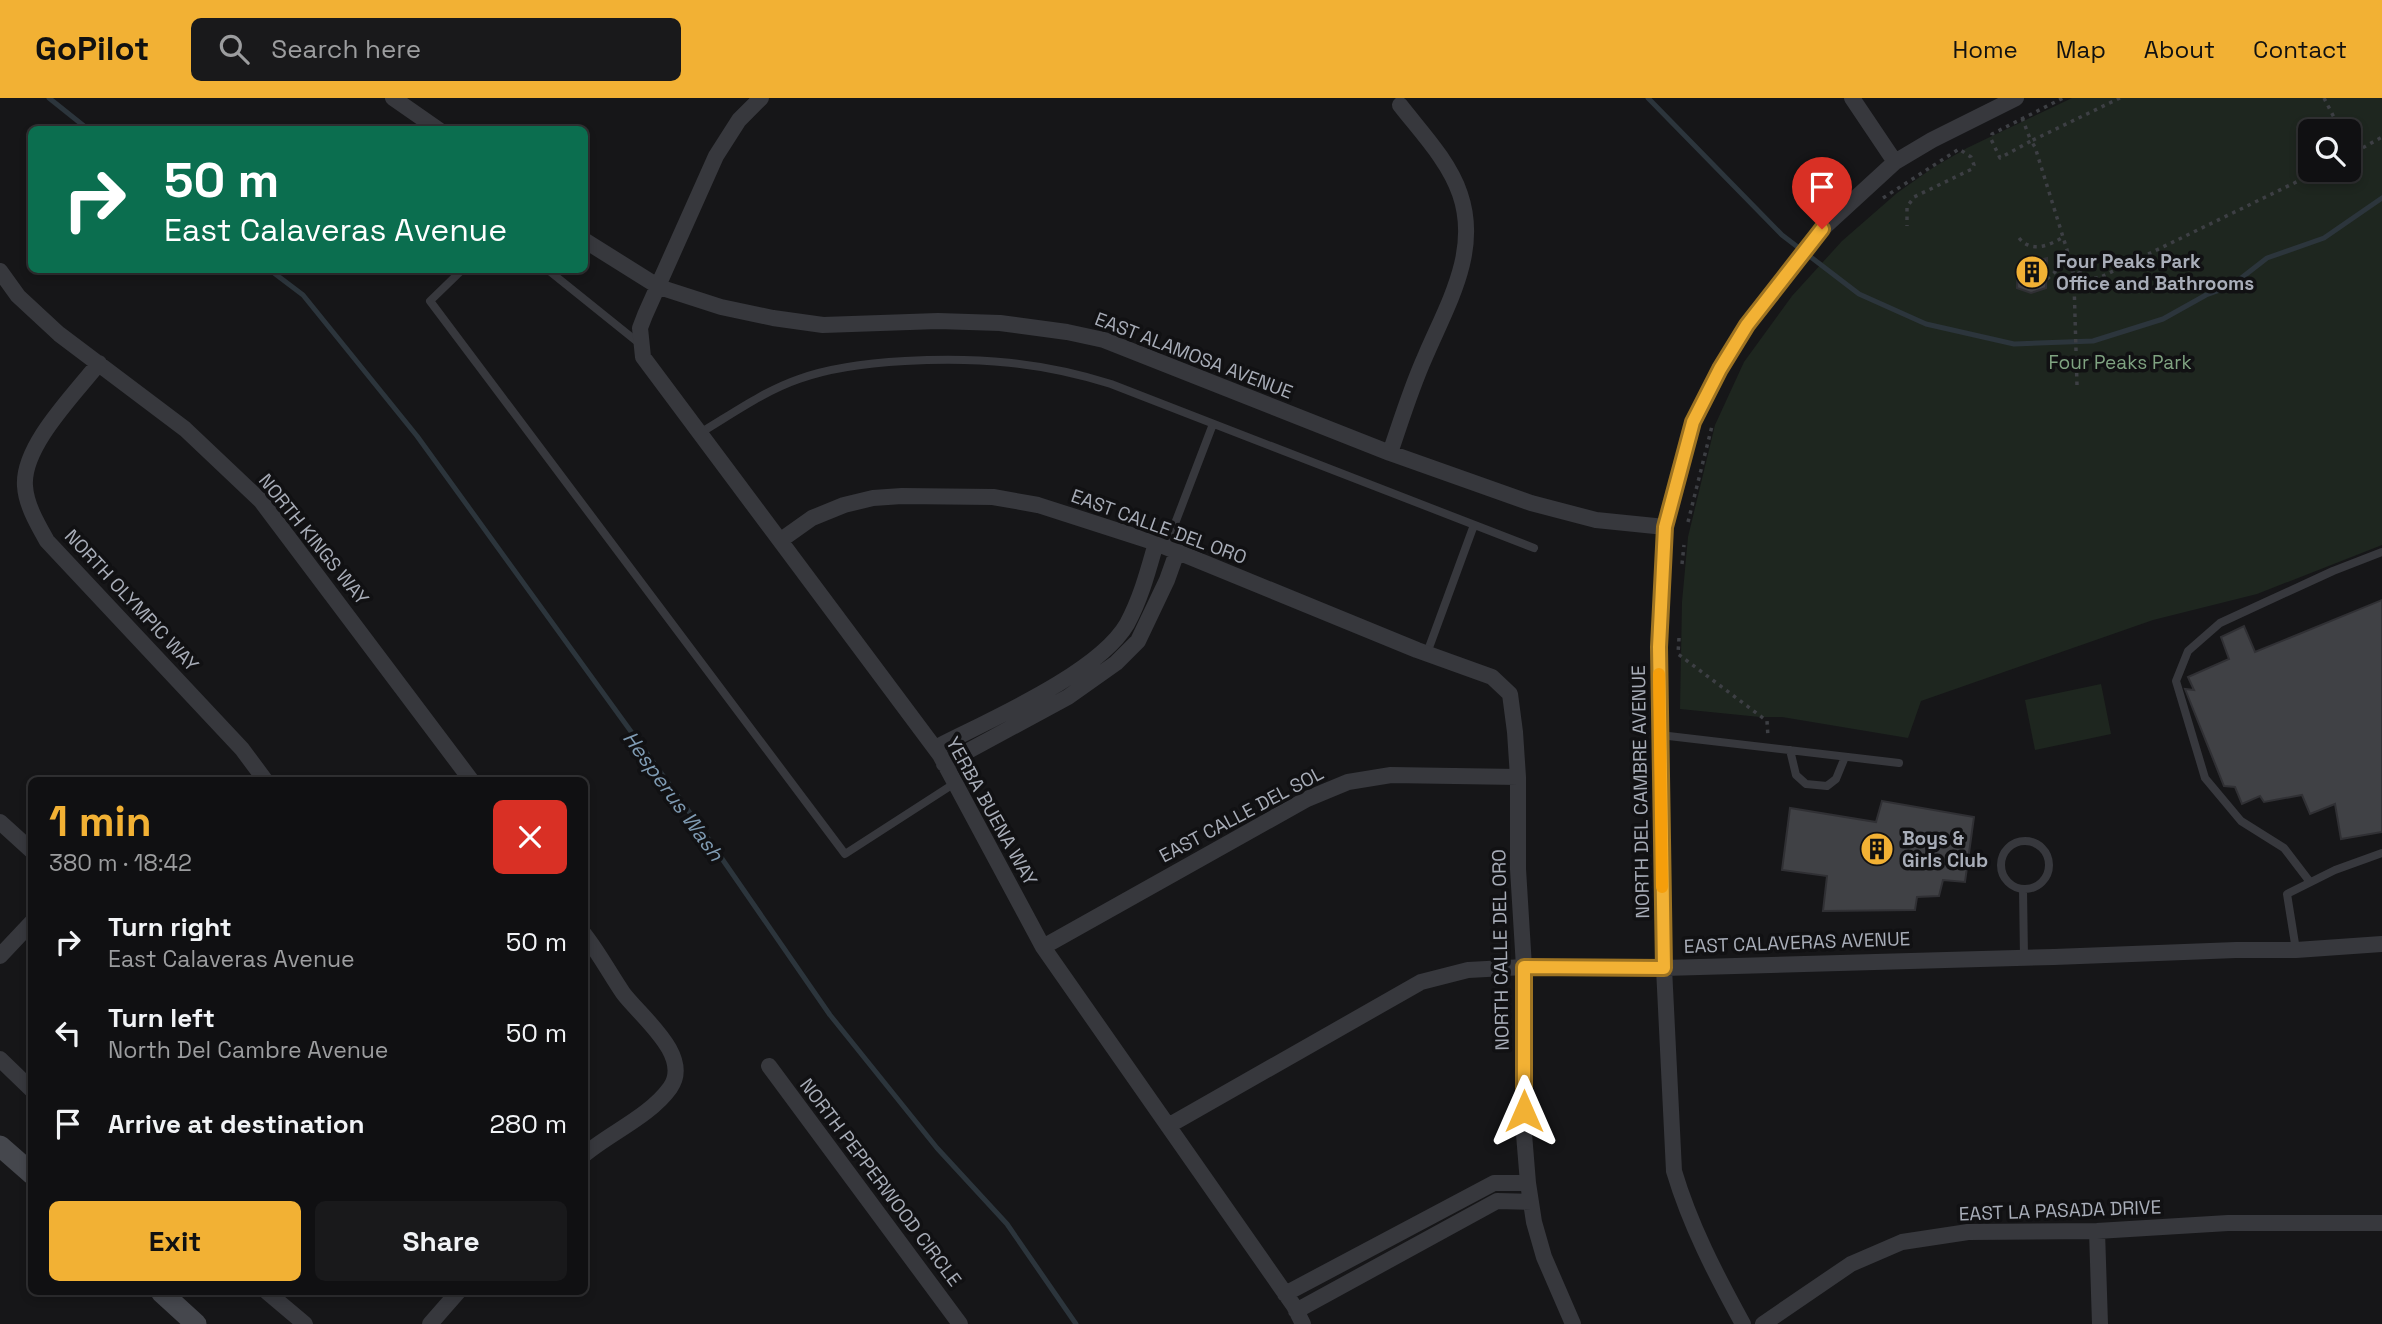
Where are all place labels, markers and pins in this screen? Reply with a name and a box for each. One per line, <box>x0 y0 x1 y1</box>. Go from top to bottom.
pin <box>1792 157 1852 229</box>
place label: Four Peaks Park Office and Bathrooms <box>2056 249 2254 296</box>
building icon: Four Peaks Park Office and Bathrooms <box>2013 253 2051 291</box>
place label: Boys & Girls Club <box>1902 826 1988 873</box>
building icon: Boys & Girls Club <box>1858 830 1896 868</box>

